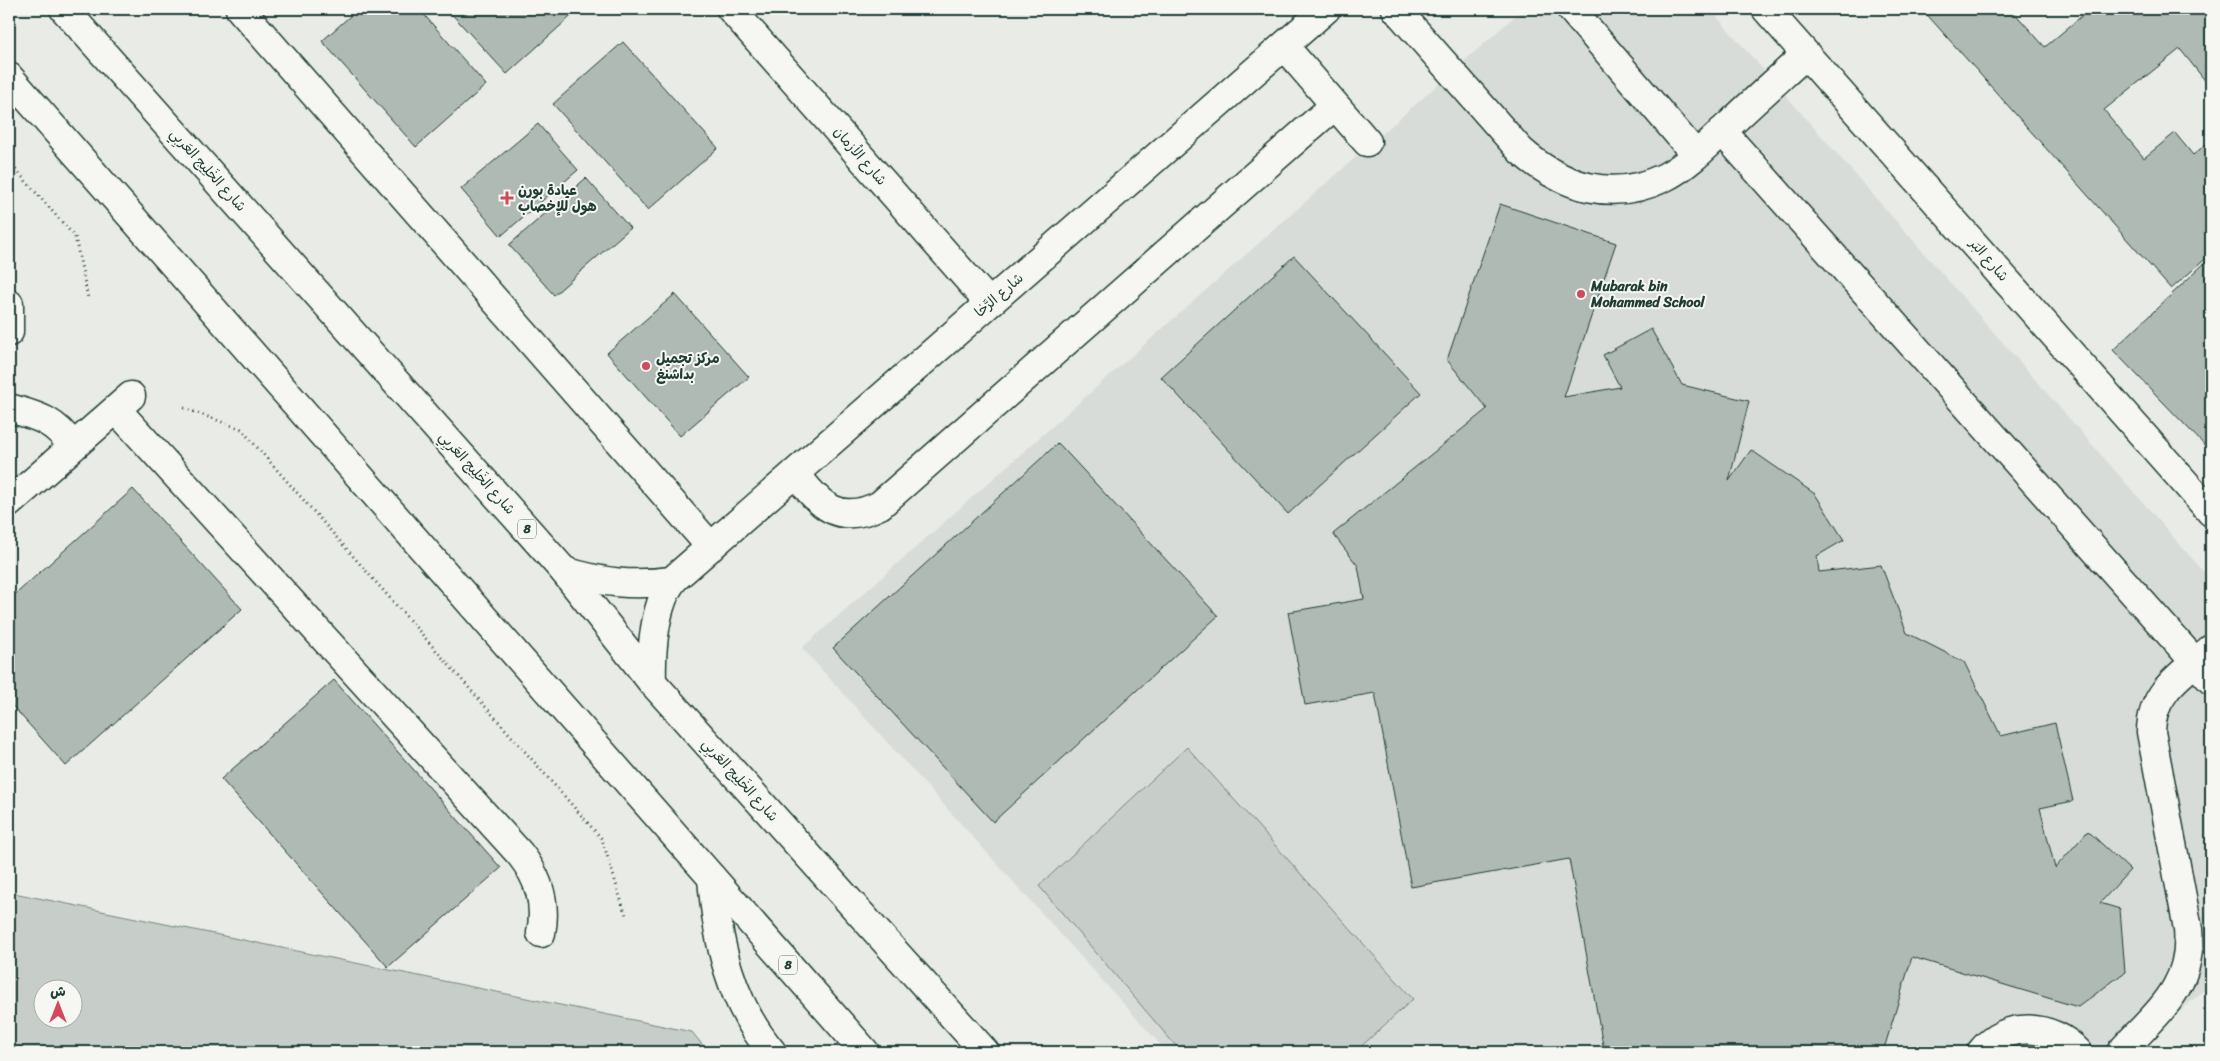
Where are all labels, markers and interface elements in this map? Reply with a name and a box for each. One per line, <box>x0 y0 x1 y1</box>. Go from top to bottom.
street label: شارع الأزمان <box>827 121 893 191</box>
street label: شارع الخَلِيج العَربِي <box>163 122 253 218</box>
place label: عيادة بورن هول للإخصاب <box>518 178 597 219</box>
marker: عيادة بورن هول للإخصاب <box>500 191 514 205</box>
street label: شارع البَر <box>1962 232 2015 287</box>
street label: شارع الرَّخا <box>969 266 1029 324</box>
place label: Mubarak bin Mohammed School <box>1590 274 1706 315</box>
marker: Mubarak bin Mohammed School <box>1575 288 1587 300</box>
place label: مركز تجميل بداشنغ <box>656 346 720 387</box>
marker: مركز تجميل بداشنغ <box>640 360 652 372</box>
street label: شارع الخَلِيج العَربِي <box>432 425 522 521</box>
road number: 8 <box>518 520 536 538</box>
street label: شارع الخَلِيج العَربِي <box>695 732 785 828</box>
road number: 8 <box>779 956 797 974</box>
north arrow <box>32 978 82 1028</box>
text: ش <box>50 979 66 1004</box>

